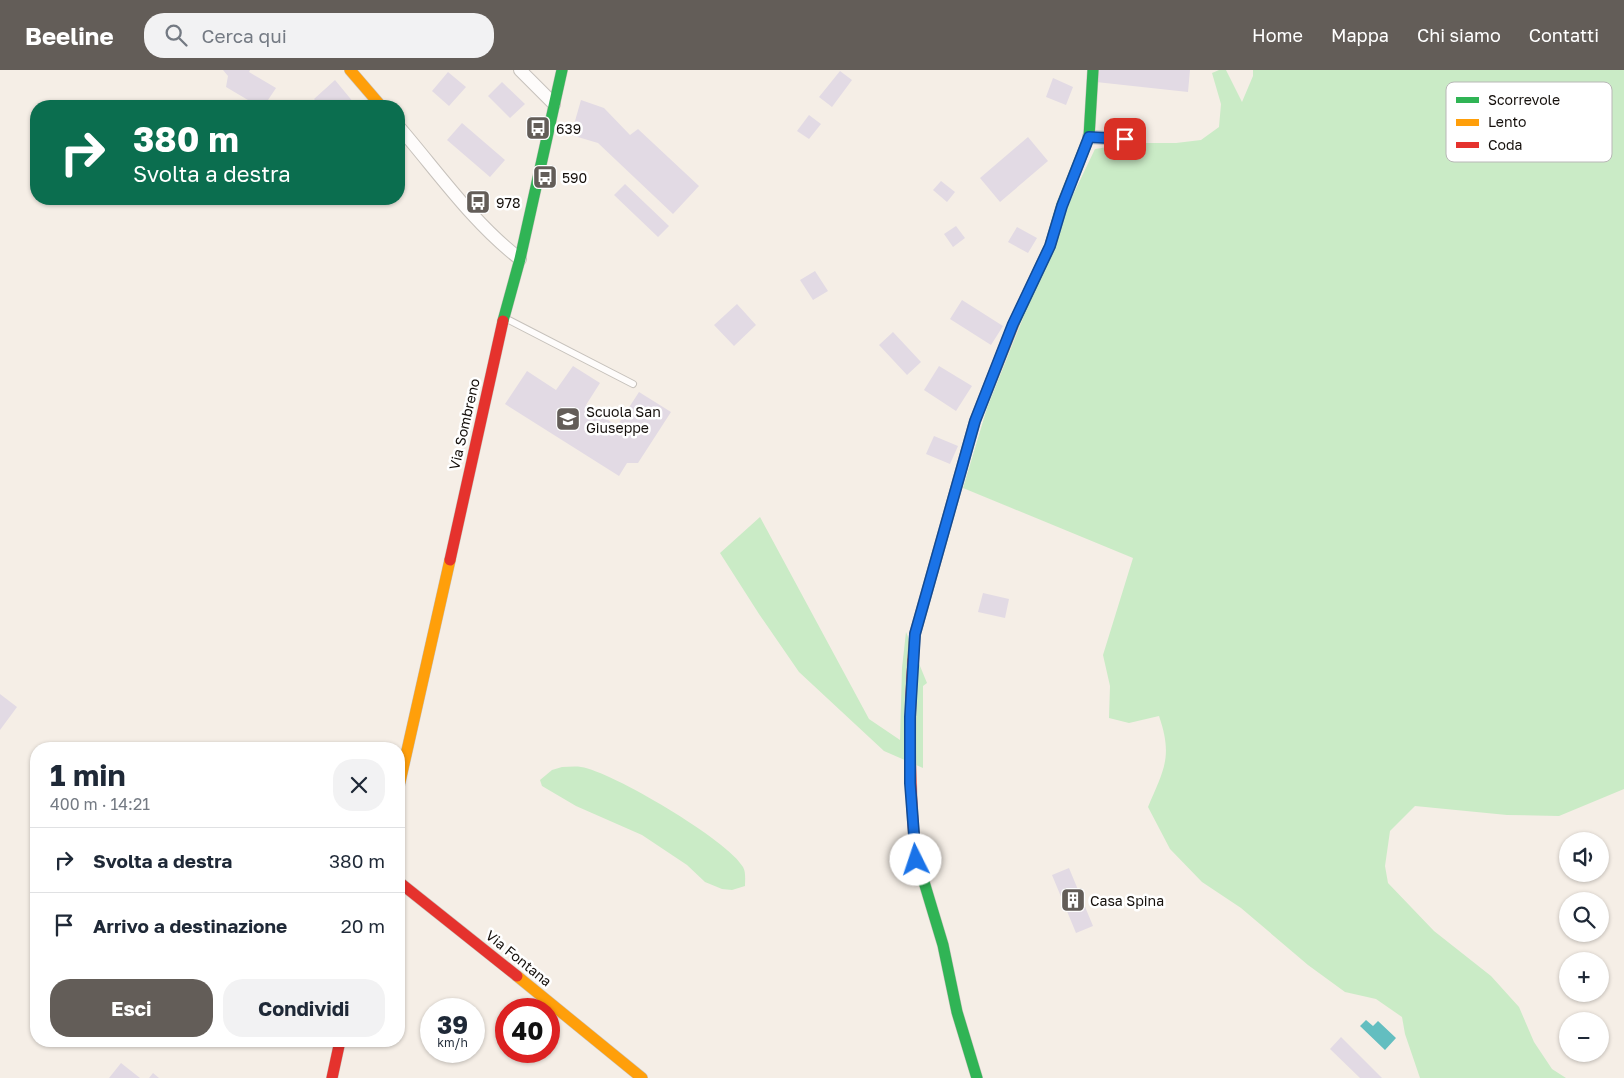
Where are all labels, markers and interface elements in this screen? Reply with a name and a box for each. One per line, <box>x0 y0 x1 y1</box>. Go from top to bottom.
search box <box>144 13 494 58</box>
text: Beeline <box>25 21 114 50</box>
icon: search <box>162 21 190 49</box>
text: Cerca qui <box>202 24 287 47</box>
text: Home <box>1252 24 1303 46</box>
text: Mappa <box>1331 24 1389 46</box>
text: Chi siamo <box>1417 24 1501 46</box>
text: Contatti <box>1529 24 1599 46</box>
legend <box>1446 82 1612 162</box>
text: Scorrevole <box>1488 91 1560 108</box>
text: Lento <box>1488 113 1526 130</box>
bus stop icon: 639 <box>525 115 551 141</box>
text: 380 m <box>133 118 239 160</box>
pin <box>1104 118 1146 160</box>
icon: right <box>50 120 115 185</box>
place label: 639 <box>556 120 581 137</box>
icon: arrive <box>1111 125 1139 153</box>
text: Coda <box>1488 136 1522 153</box>
text: Svolta a destra <box>133 160 291 187</box>
bus stop icon: 590 <box>532 164 558 190</box>
place label: 590 <box>562 169 587 186</box>
bus stop icon: 978 <box>465 189 491 215</box>
place label: 978 <box>496 194 520 211</box>
street label: Via Sombreno <box>445 377 483 471</box>
place label: Scuola San Giuseppe <box>586 403 661 436</box>
school or university icon: Scuola San Giuseppe <box>555 406 581 432</box>
text: 1 min <box>50 757 126 793</box>
button: close <box>333 759 385 811</box>
text: 400 m · 14:21 <box>50 794 150 814</box>
map controls <box>1559 832 1609 1062</box>
button: sound <box>1559 832 1609 882</box>
position arrow <box>889 833 941 885</box>
icon: right <box>50 846 78 874</box>
text: Svolta a destra <box>93 849 232 872</box>
text: 380 m <box>329 849 385 872</box>
building icon: Casa Spina <box>1060 887 1086 913</box>
place label: Casa Spina <box>1090 892 1164 909</box>
button: search <box>1559 892 1609 942</box>
icon: arrive <box>50 911 78 939</box>
text: Arrivo a destinazione <box>93 914 287 937</box>
text: 20 m <box>341 914 385 937</box>
street label: Via Fontana <box>483 926 555 990</box>
button: + <box>1559 952 1609 1002</box>
button: Esci <box>50 979 213 1037</box>
button: Condividi <box>223 979 385 1037</box>
speed limit sign: 40 <box>495 998 560 1063</box>
text: 39 <box>437 1009 468 1040</box>
button: − <box>1559 1012 1609 1062</box>
text: km/h <box>437 1035 468 1050</box>

